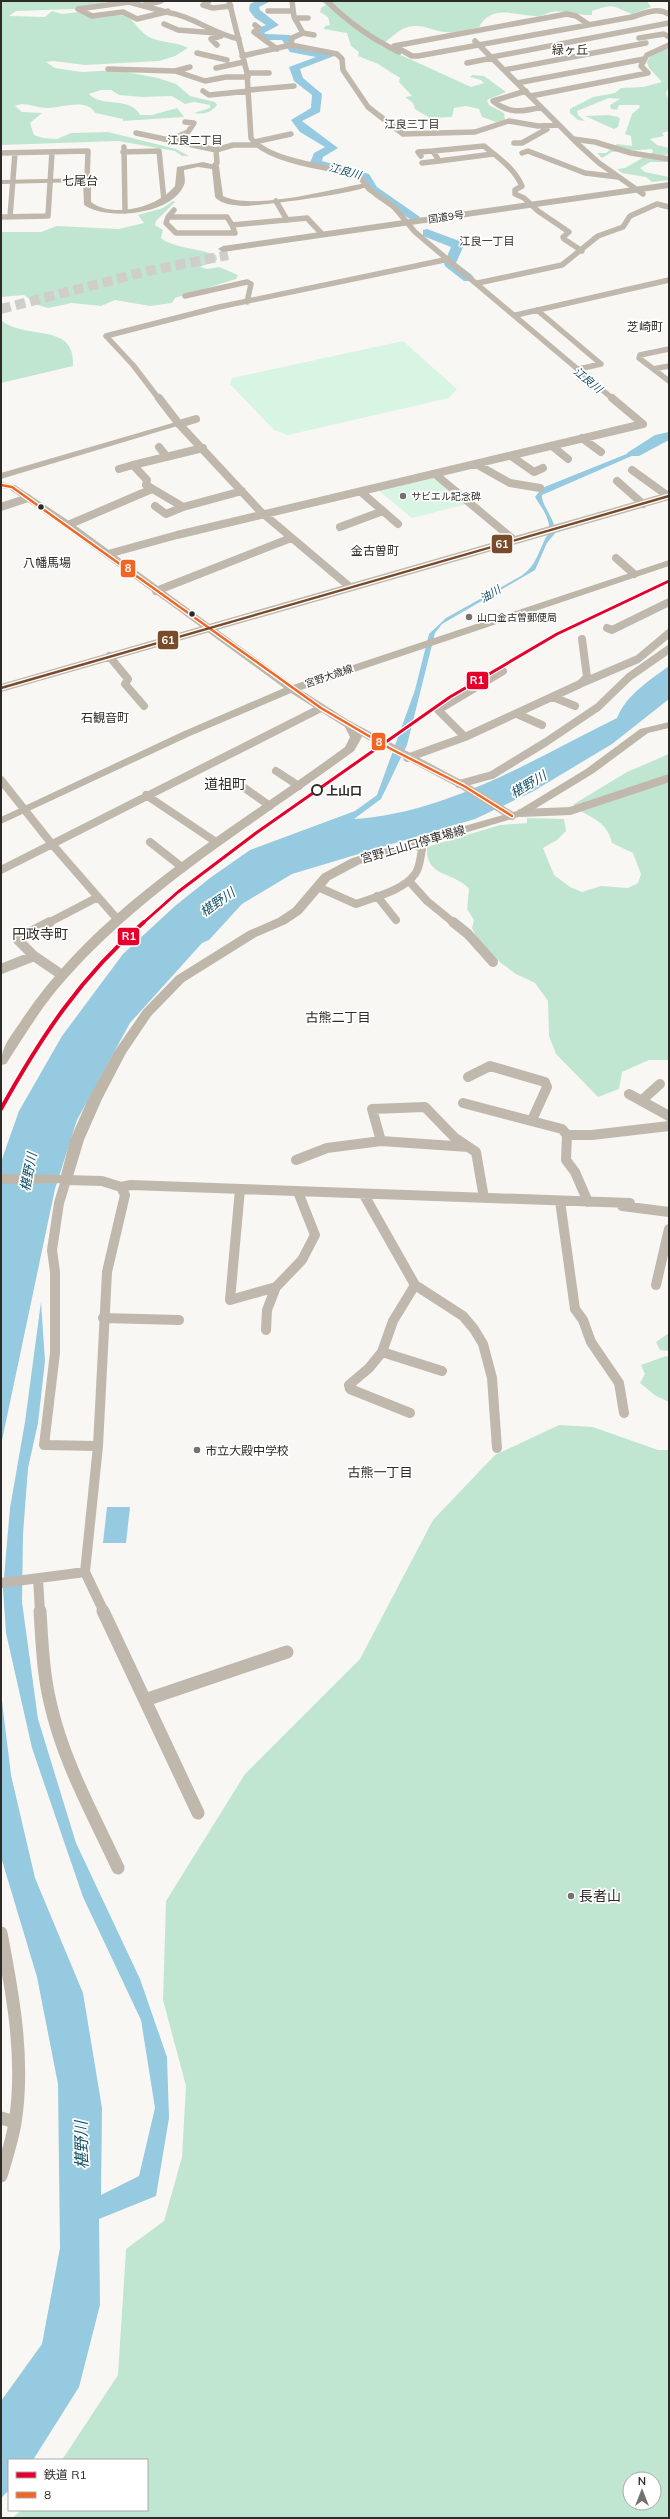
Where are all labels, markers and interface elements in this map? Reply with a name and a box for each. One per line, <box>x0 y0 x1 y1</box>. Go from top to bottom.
district label: 緑ヶ丘 <box>552 42 588 57</box>
district label: 江良三丁目 <box>385 117 440 131</box>
district label: 江良二丁目 <box>168 133 223 147</box>
water label: 江良川 <box>327 160 364 182</box>
district label: 七尾台 <box>62 173 98 188</box>
street label: 国道9号 <box>427 208 465 226</box>
district label: 江良一丁目 <box>460 234 515 248</box>
district label: 芝崎町 <box>627 319 663 334</box>
water label: 江良川 <box>571 364 606 397</box>
place label: サビエル記念碑 <box>411 490 481 503</box>
marker: サビエル記念碑 <box>398 491 408 501</box>
unlabelled marker <box>36 502 46 512</box>
line badge: 61 <box>491 534 513 554</box>
text: 61 <box>495 537 509 551</box>
district label: 金古曽町 <box>351 543 399 558</box>
district label: 八幡馬場 <box>23 555 71 570</box>
line badge: 8 <box>120 559 136 578</box>
text: 8 <box>125 561 132 575</box>
water label: 油川 <box>477 582 504 606</box>
unlabelled marker <box>187 609 197 619</box>
place label: 山口金古曽郵便局 <box>477 611 557 624</box>
marker: 山口金古曽郵便局 <box>464 612 474 622</box>
line badge: 61 <box>157 630 179 650</box>
text: 61 <box>161 633 175 647</box>
street label: 宮野大歳線 <box>303 662 355 690</box>
line badge: R1 <box>466 671 489 690</box>
text: R1 <box>470 673 485 687</box>
district label: 石観音町 <box>81 710 129 725</box>
line badge: 8 <box>371 732 386 751</box>
text: 8 <box>376 735 383 749</box>
water label: 椹野川 <box>507 766 551 801</box>
district label: 道祖町 <box>204 775 246 793</box>
place label: 上山口 <box>326 783 362 798</box>
marker: 上山口 <box>311 784 323 796</box>
street label: 宮野上山口停車場線 <box>359 822 467 866</box>
water label: 椹野川 <box>196 883 239 920</box>
district label: 円政寺町 <box>12 925 68 943</box>
line badge: R1 <box>117 927 140 946</box>
text: R1 <box>122 929 137 943</box>
district label: 古熊二丁目 <box>305 1009 371 1025</box>
water label: 椹野川 <box>16 1149 40 1193</box>
place label: 市立大殿中学校 <box>205 1443 289 1458</box>
marker: 市立大殿中学校 <box>192 1445 202 1455</box>
district label: 古熊一丁目 <box>347 1464 413 1480</box>
place label: 長者山 <box>579 1887 621 1905</box>
marker: 長者山 <box>566 1891 576 1901</box>
water label: 椹野川 <box>71 2119 91 2169</box>
legend <box>8 2459 148 2511</box>
text: 鉄道 R1 <box>44 2467 87 2482</box>
north arrow <box>622 2471 662 2511</box>
text: N <box>638 2474 646 2488</box>
text: 8 <box>44 2487 51 2502</box>

